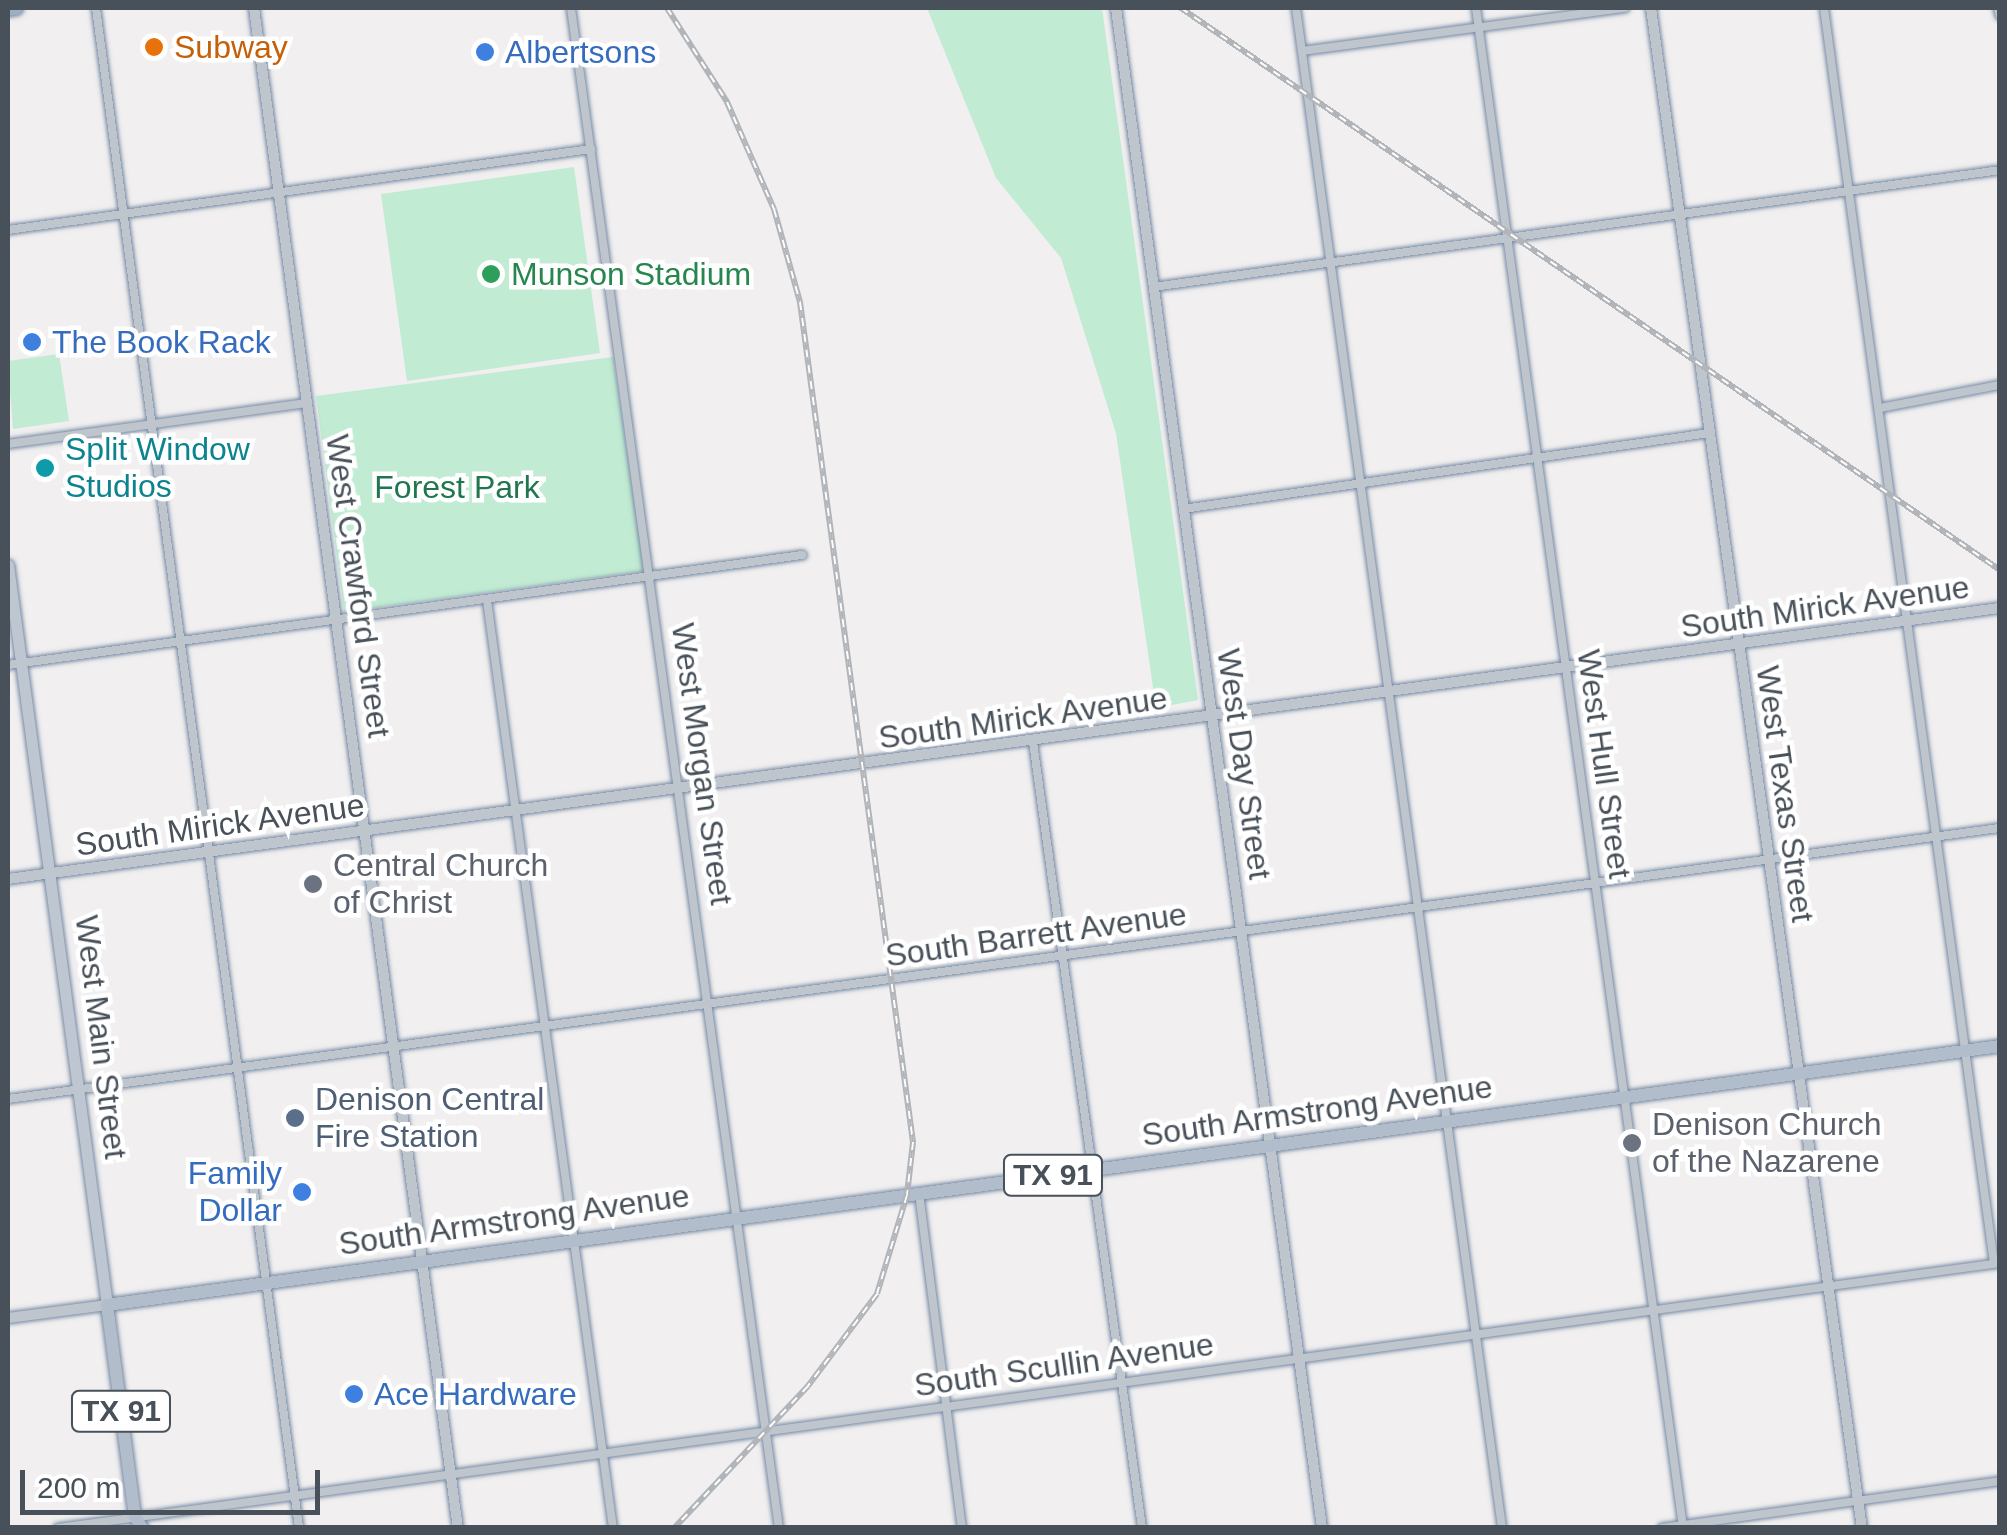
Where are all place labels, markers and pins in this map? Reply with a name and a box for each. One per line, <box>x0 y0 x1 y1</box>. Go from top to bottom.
place label: Subway <box>174 28 288 66</box>
place label: Albertsons <box>505 33 656 71</box>
marker: Subway <box>143 36 165 58</box>
marker: Albertsons <box>474 41 496 63</box>
place label: Munson Stadium <box>511 255 751 293</box>
marker: Munson Stadium <box>480 263 502 285</box>
place label: The Book Rack <box>52 323 271 361</box>
marker: The Book Rack <box>21 331 43 353</box>
place label: Split Window Studios <box>65 431 250 506</box>
marker: Split Window Studios <box>34 457 56 479</box>
place label: Central Church of Christ <box>333 847 548 922</box>
marker: Central Church of Christ <box>302 873 324 895</box>
place label: Denison Central Fire Station <box>315 1081 544 1156</box>
place label: Denison Church of the Nazarene <box>1652 1106 1881 1181</box>
marker: Denison Central Fire Station <box>284 1107 306 1129</box>
marker: Denison Church of the Nazarene <box>1621 1132 1643 1154</box>
place label: Family Dollar <box>188 1155 282 1230</box>
marker: Family Dollar <box>291 1181 313 1203</box>
place label: Ace Hardware <box>374 1375 577 1413</box>
marker: Ace Hardware <box>343 1383 365 1405</box>

